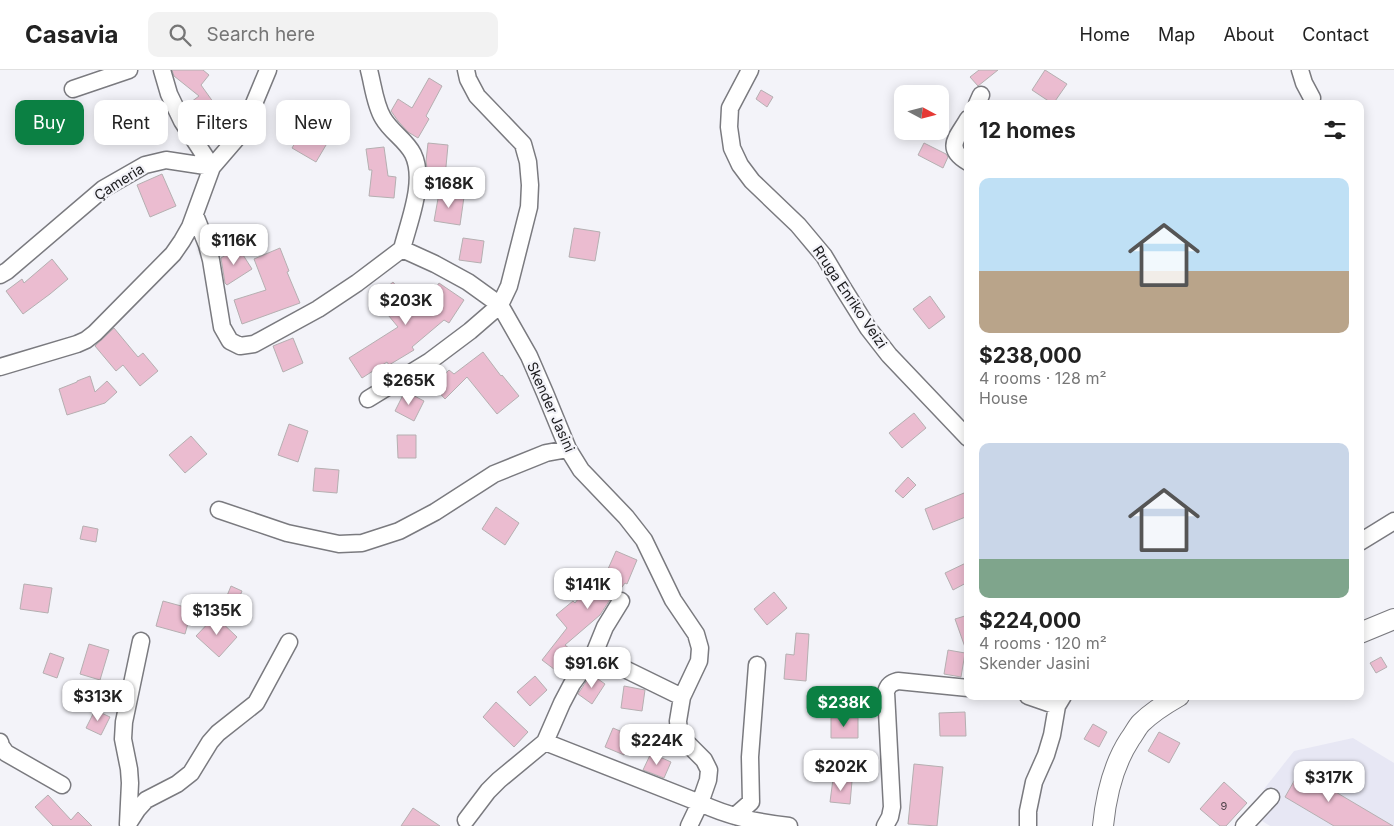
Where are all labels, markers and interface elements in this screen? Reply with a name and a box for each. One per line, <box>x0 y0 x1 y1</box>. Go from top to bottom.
search box <box>148 12 498 57</box>
text: Casavia <box>25 20 118 49</box>
icon: search <box>166 21 194 49</box>
text: Search here <box>206 23 315 46</box>
text: Home <box>1080 24 1130 45</box>
text: Map <box>1158 24 1195 45</box>
text: About <box>1223 24 1274 45</box>
text: Contact <box>1302 24 1369 45</box>
north arrow <box>894 85 949 140</box>
map controls <box>894 85 949 140</box>
chip: Buy <box>15 100 84 145</box>
chip: Rent <box>94 100 168 145</box>
chip: Filters <box>178 100 266 145</box>
chip: New <box>276 100 350 145</box>
icon: filters <box>1321 116 1349 144</box>
text: 12 homes <box>979 118 1076 143</box>
street label: Çameria <box>91 160 147 203</box>
pin: $168K <box>414 166 484 209</box>
text: $168K <box>424 173 474 193</box>
icon: home <box>1119 210 1209 300</box>
pin: $116K <box>199 224 269 266</box>
text: $116K <box>211 230 257 250</box>
street label: Rruga Enriko Veizi <box>810 242 891 351</box>
pin: $203K <box>371 284 441 326</box>
text: $203K <box>379 290 433 310</box>
text: $238,000 <box>979 343 1082 368</box>
street label: Skender Jasini <box>524 359 579 455</box>
pin: $265K <box>374 364 444 406</box>
text: 4 rooms · 128 m² <box>979 368 1107 388</box>
text: $265K <box>383 370 435 390</box>
text: House <box>979 388 1028 408</box>
icon: home <box>1119 475 1209 565</box>
pin: $141K <box>553 568 623 610</box>
text: $141K <box>565 574 611 594</box>
pin: $135K <box>182 594 252 636</box>
text: $135K <box>192 600 242 620</box>
text: $224,000 <box>979 608 1081 633</box>
text: 4 rooms · 120 m² <box>979 633 1107 653</box>
pin: $91.6K <box>551 646 633 689</box>
text: $91.6K <box>565 653 619 673</box>
text: Skender Jasini <box>979 653 1090 673</box>
pin: $313K <box>63 680 133 722</box>
text: $313K <box>73 686 123 706</box>
pin: $238K <box>809 686 879 728</box>
text: $238K <box>818 692 870 712</box>
pin: $224K <box>622 724 692 766</box>
text: $224K <box>631 730 683 750</box>
pin: $202K <box>806 750 876 792</box>
text: $202K <box>815 756 867 776</box>
pin: $317K <box>1294 760 1364 803</box>
text: $317K <box>1305 767 1353 787</box>
house number: 9 <box>1221 799 1228 813</box>

